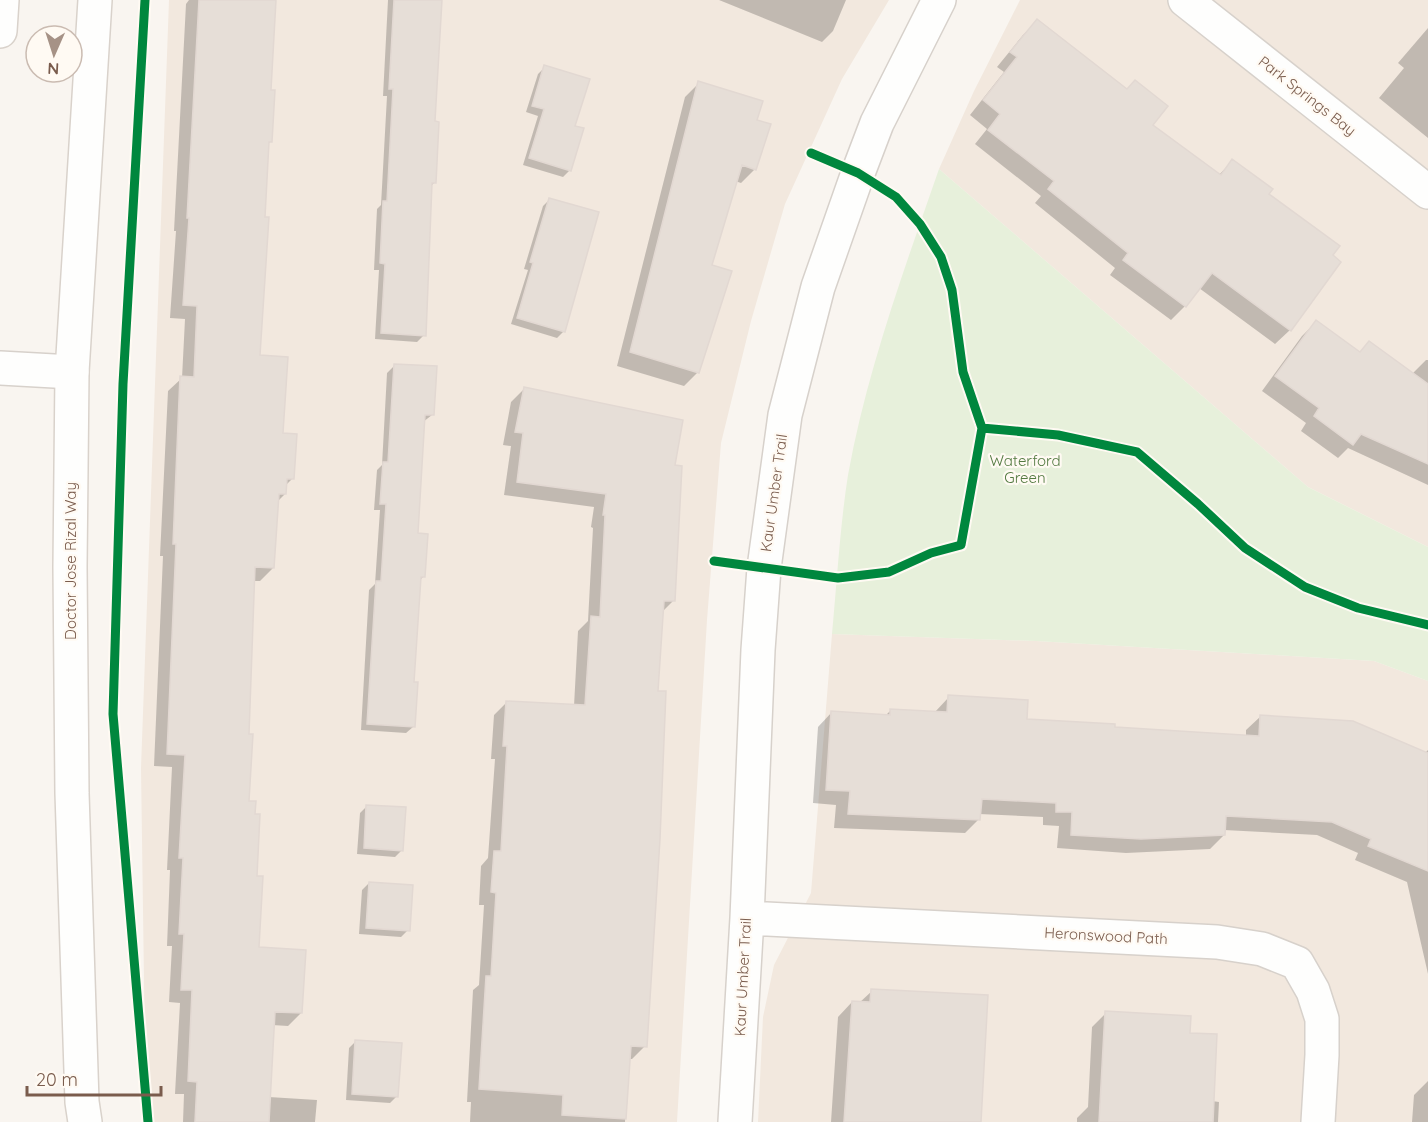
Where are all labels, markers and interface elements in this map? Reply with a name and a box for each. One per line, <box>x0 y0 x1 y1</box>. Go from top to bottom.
north arrow <box>24 24 84 84</box>
street label: Park Springs Bay <box>1255 52 1360 140</box>
text: N <box>47 59 60 79</box>
street label: Kaur Umber Trail <box>756 433 791 553</box>
park label: Waterford Green <box>989 451 1061 487</box>
street label: Doctor Jose Rizal Way <box>61 482 80 640</box>
street label: Kaur Umber Trail <box>730 917 755 1037</box>
street label: Heronswood Path <box>1044 923 1168 948</box>
scale bar <box>27 1059 160 1097</box>
text: 20 m <box>36 1068 78 1091</box>

